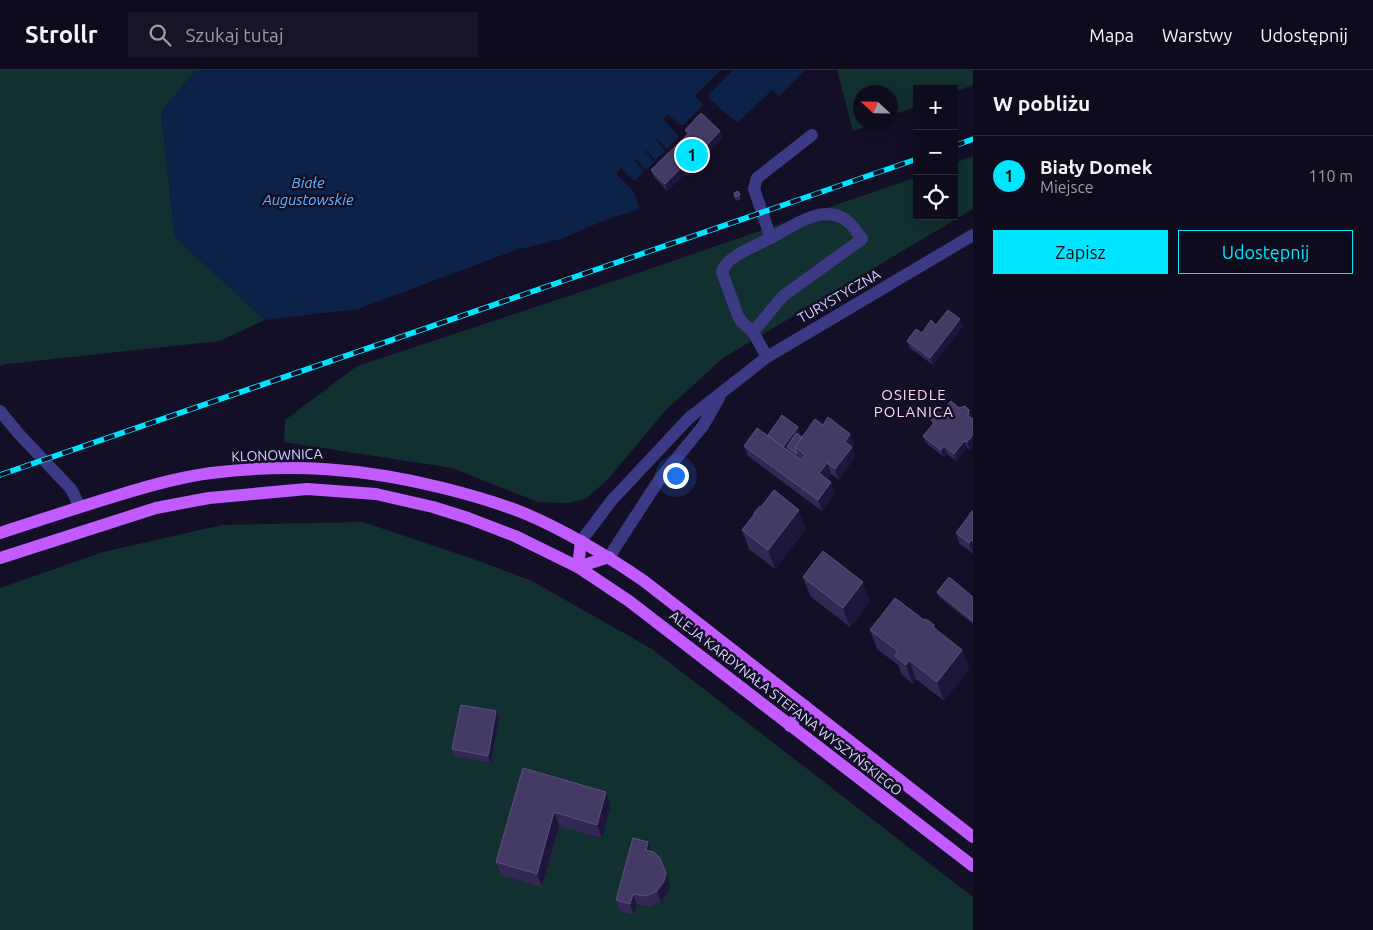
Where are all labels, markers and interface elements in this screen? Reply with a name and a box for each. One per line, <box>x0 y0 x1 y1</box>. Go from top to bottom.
search box <box>128 12 478 57</box>
text: Strollr <box>25 21 98 48</box>
icon: search <box>146 21 174 49</box>
text: Szukaj tutaj <box>186 24 284 46</box>
text: Mapa <box>1089 25 1134 45</box>
text: Warstwy <box>1162 25 1232 45</box>
text: Udostępnij <box>1260 25 1348 45</box>
north arrow <box>853 85 898 130</box>
map controls <box>913 85 958 220</box>
button: + <box>913 85 958 130</box>
text: W pobliżu <box>993 91 1090 115</box>
button: − <box>913 130 958 175</box>
pin: 1 <box>676 136 708 174</box>
text: Biały Domek <box>1040 156 1152 178</box>
text: 1 <box>1004 167 1014 185</box>
text: 110 m <box>1308 167 1353 185</box>
water label: Białe Augustowskie <box>262 174 354 208</box>
button: locate <box>913 175 958 220</box>
text: Miejsce <box>1040 178 1094 196</box>
button: Zapisz <box>993 230 1168 274</box>
button: Udostępnij <box>1178 230 1353 274</box>
street label: TURYSTYCZNA <box>795 266 883 326</box>
district label: OSIEDLE POLANICA <box>874 386 954 420</box>
street label: KLONOWNICA <box>231 445 323 465</box>
your location <box>663 463 689 489</box>
street label: ALEJA KARDYNAŁA STEFANA WYSZYŃSKIEGO <box>667 607 906 799</box>

